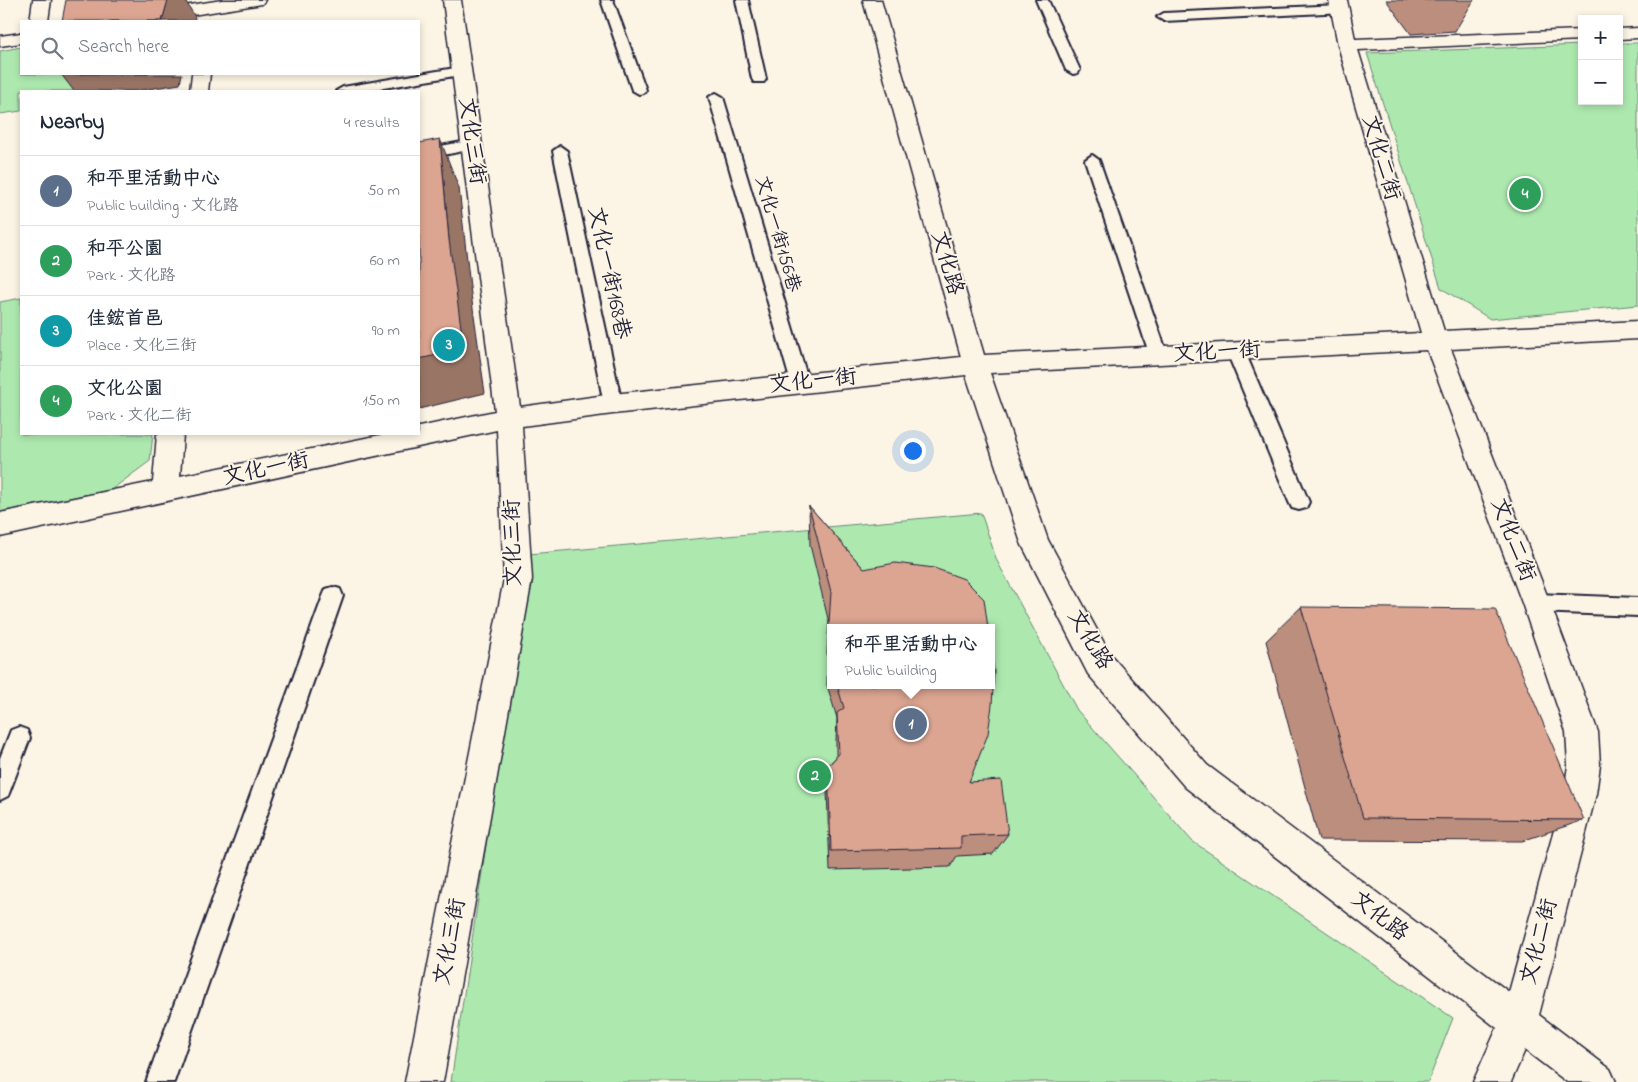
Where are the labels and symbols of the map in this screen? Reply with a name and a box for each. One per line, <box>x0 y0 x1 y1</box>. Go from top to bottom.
street label: 文化三街 <box>449 95 493 187</box>
street label: 文化二街 <box>1352 111 1408 205</box>
street label: 文化一街156巷 <box>747 172 807 296</box>
pin: 4 <box>1509 175 1541 213</box>
street label: 文化一街168巷 <box>578 204 638 342</box>
street label: 文化路 <box>922 227 970 299</box>
pin: 3 <box>433 326 465 364</box>
street label: 文化一街 <box>1172 335 1262 371</box>
street label: 文化一街 <box>768 361 858 403</box>
your location <box>900 438 926 464</box>
street label: 文化一街 <box>220 445 312 495</box>
street label: 文化二街 <box>1481 493 1543 587</box>
street label: 文化三街 <box>497 499 531 587</box>
street label: 文化路 <box>1058 603 1120 677</box>
pin: 1 <box>895 705 927 743</box>
pin: 2 <box>799 757 831 795</box>
street label: 文化路 <box>1343 884 1415 950</box>
street label: 文化二街 <box>1513 895 1567 989</box>
street label: 文化三街 <box>427 896 475 988</box>

